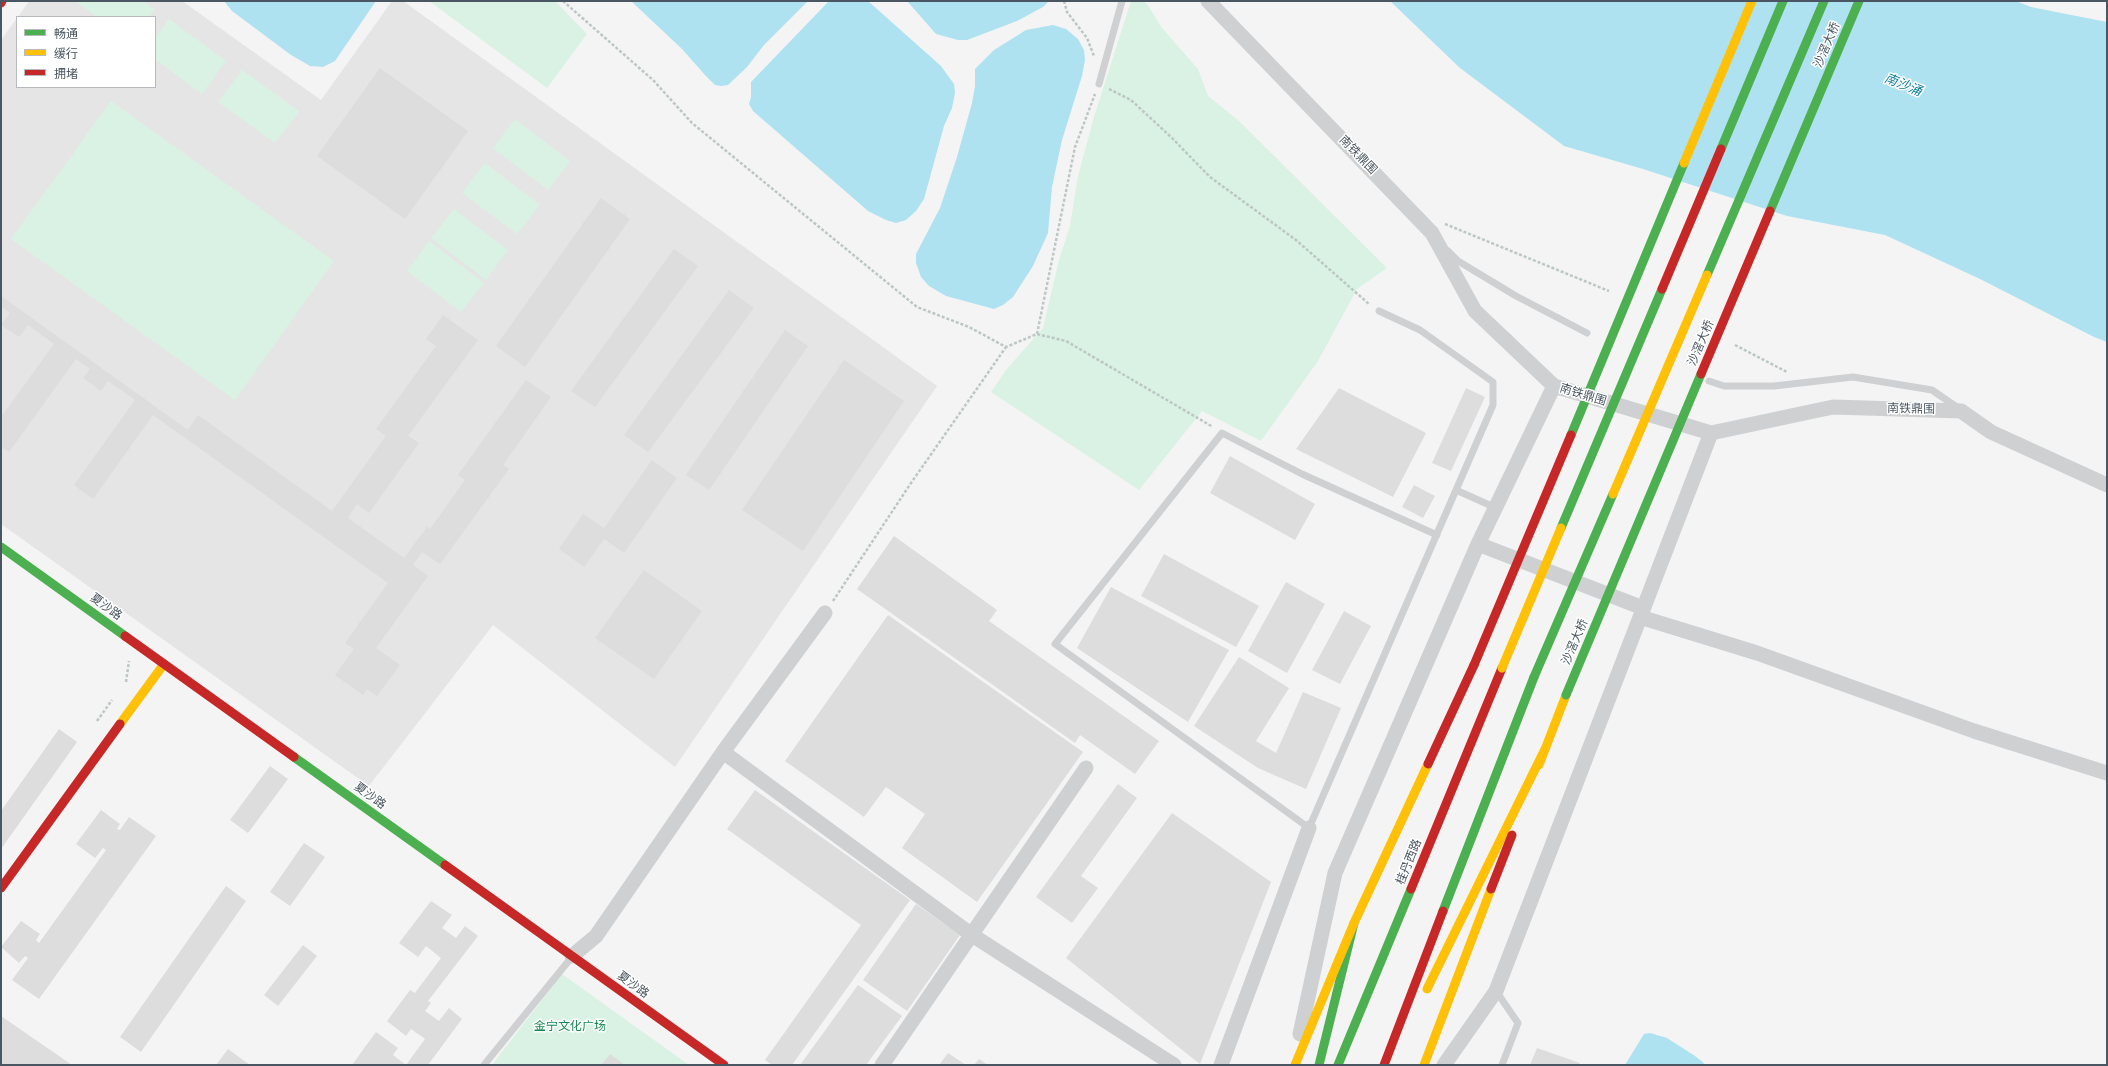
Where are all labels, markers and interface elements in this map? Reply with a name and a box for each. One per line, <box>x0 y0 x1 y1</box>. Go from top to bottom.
legend <box>16 16 156 88</box>
street label: 沙滘大桥 <box>1811 20 1843 70</box>
text: 畅通 <box>54 26 78 41</box>
text: 缓行 <box>54 46 78 61</box>
text: 拥堵 <box>54 66 78 81</box>
water label: 南沙涌 <box>1882 70 1924 100</box>
street label: 南铁鼎围 <box>1336 133 1380 177</box>
street label: 沙滘大桥 <box>1685 318 1717 368</box>
street label: 南铁鼎围 <box>1558 381 1608 409</box>
street label: 南铁鼎围 <box>1887 401 1935 417</box>
street label: 夏沙路 <box>87 591 125 623</box>
street label: 沙滘大桥 <box>1559 617 1591 667</box>
street label: 夏沙路 <box>351 780 389 812</box>
street label: 桂丹西路 <box>1393 837 1425 887</box>
street label: 夏沙路 <box>614 969 652 1001</box>
park label: 金宁文化广场 <box>534 1020 606 1034</box>

